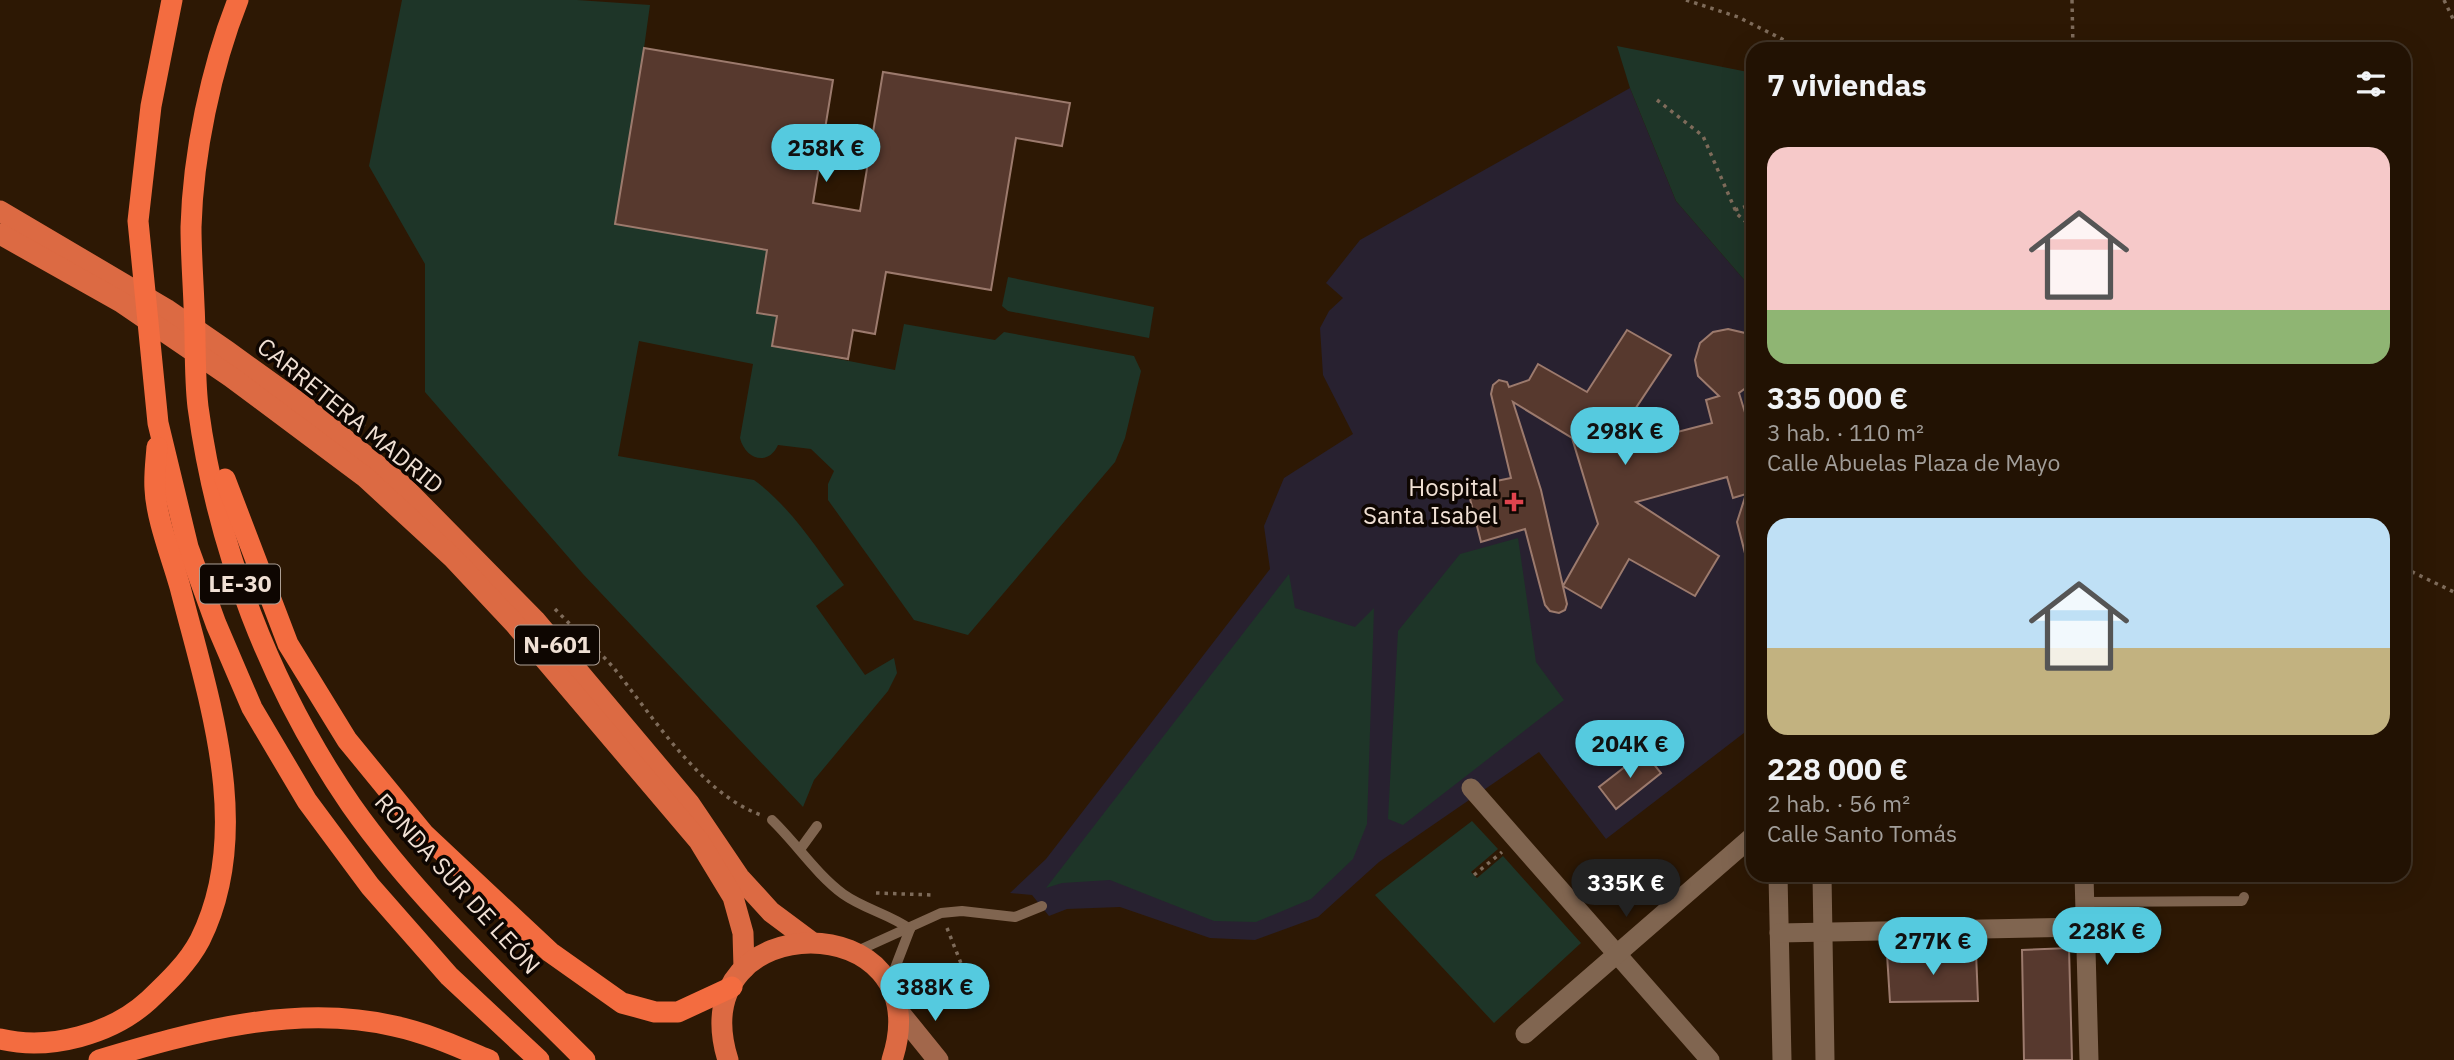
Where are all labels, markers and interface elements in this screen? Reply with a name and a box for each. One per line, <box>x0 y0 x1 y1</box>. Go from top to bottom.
text: 7 viviendas <box>1767 65 1927 104</box>
icon: filters <box>2352 65 2390 103</box>
pin: 258K € <box>769 124 883 184</box>
text: 258K € <box>787 132 865 162</box>
icon: home <box>2016 192 2142 318</box>
street label: CARRETERA MADRID <box>251 330 451 500</box>
text: 335 000 € <box>1767 378 1908 417</box>
pin: 298K € <box>1568 407 1682 467</box>
text: 298K € <box>1586 415 1664 445</box>
text: 3 hab. · 110 m² <box>1767 417 1924 447</box>
text: Calle Abuelas Plaza de Mayo <box>1767 447 2060 477</box>
place label: Hospital Santa Isabel <box>1363 471 1498 531</box>
marker: Hospital Santa Isabel <box>1504 492 1524 512</box>
icon: home <box>2016 563 2142 689</box>
road number: LE-30 <box>200 564 280 604</box>
road number: N-601 <box>515 625 599 664</box>
pin: 204K € <box>1573 720 1687 780</box>
text: 204K € <box>1591 728 1669 758</box>
text: 228 000 € <box>1767 749 1908 788</box>
street label: RONDA SUR DE LEÓN <box>368 786 548 981</box>
text: 2 hab. · 56 m² <box>1767 788 1910 818</box>
text: Calle Santo Tomás <box>1767 818 1957 848</box>
pin: 335K € <box>1569 860 1683 919</box>
text: 335K € <box>1587 867 1665 897</box>
pin: 228K € <box>2050 908 2164 967</box>
text: 228K € <box>2068 915 2146 945</box>
pin: 277K € <box>1876 918 1990 977</box>
text: 277K € <box>1894 925 1972 955</box>
pin: 388K € <box>878 964 992 1023</box>
text: 388K € <box>896 971 974 1001</box>

